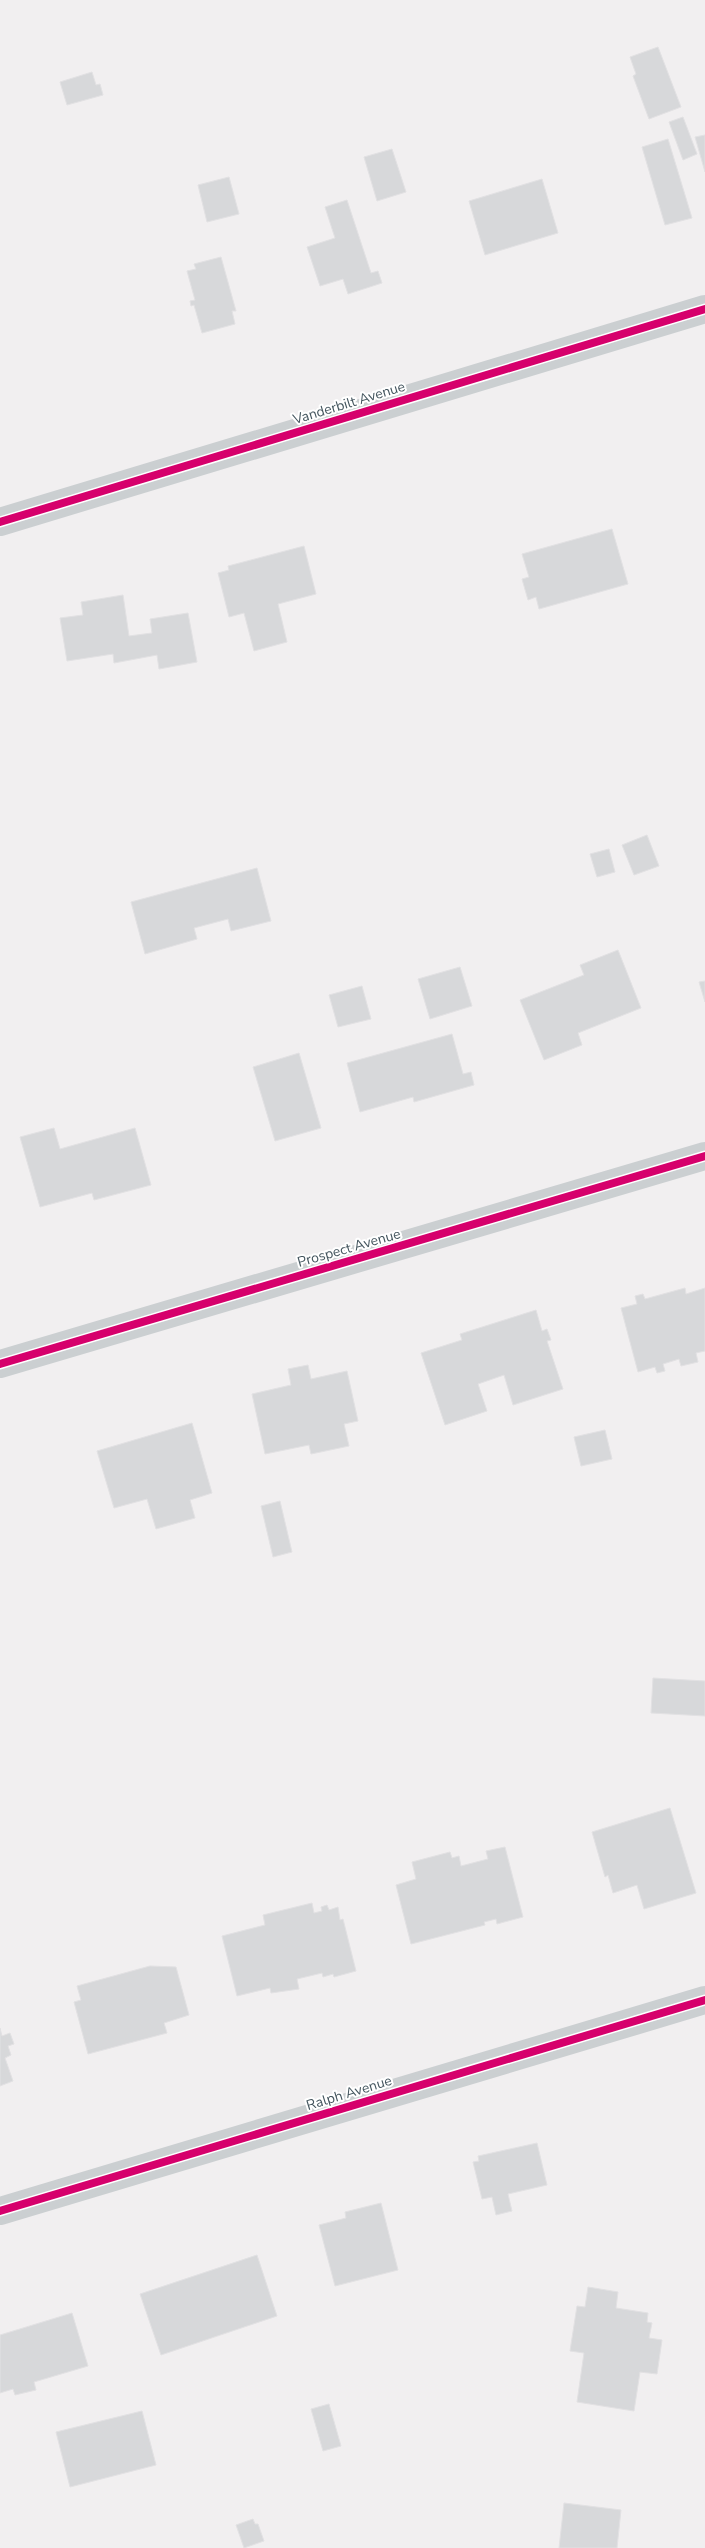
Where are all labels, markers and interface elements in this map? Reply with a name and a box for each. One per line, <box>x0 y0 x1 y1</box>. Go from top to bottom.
street label: Vanderbilt Avenue <box>290 377 407 429</box>
street label: Prospect Avenue <box>295 1224 403 1272</box>
street label: Ralph Avenue <box>304 2071 394 2115</box>

